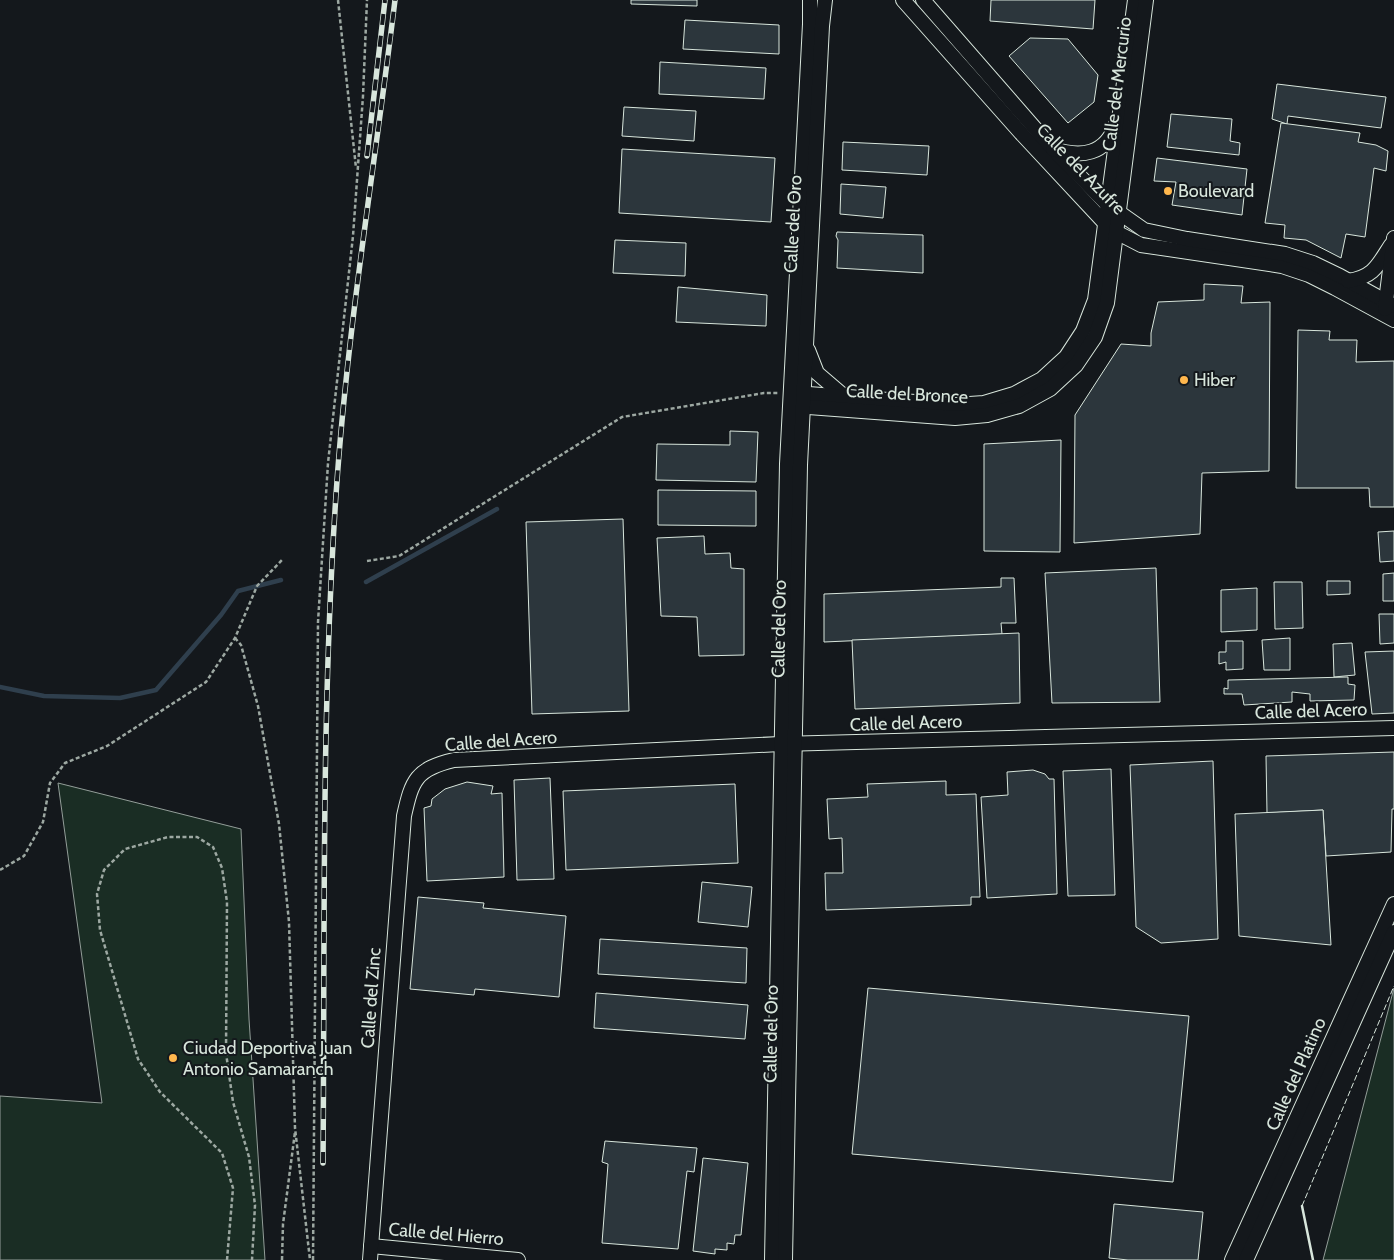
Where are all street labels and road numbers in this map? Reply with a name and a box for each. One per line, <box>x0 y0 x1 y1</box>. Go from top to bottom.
street label: Calle del Mercurio <box>1098 16 1136 152</box>
street label: Calle del Azufre <box>1032 119 1130 219</box>
street label: Calle del Oro <box>779 174 807 274</box>
street label: Calle del Bronce <box>845 380 969 408</box>
street label: Calle del Oro <box>767 580 791 678</box>
street label: Calle del Acero <box>1254 698 1368 724</box>
street label: Calle del Acero <box>849 710 963 736</box>
street label: Calle del Acero <box>444 726 558 756</box>
street label: Calle del Zinc <box>357 947 385 1049</box>
street label: Calle del Oro <box>759 985 783 1083</box>
street label: Calle del Platino <box>1261 1014 1331 1134</box>
street label: Calle del Hierro <box>387 1218 505 1250</box>

